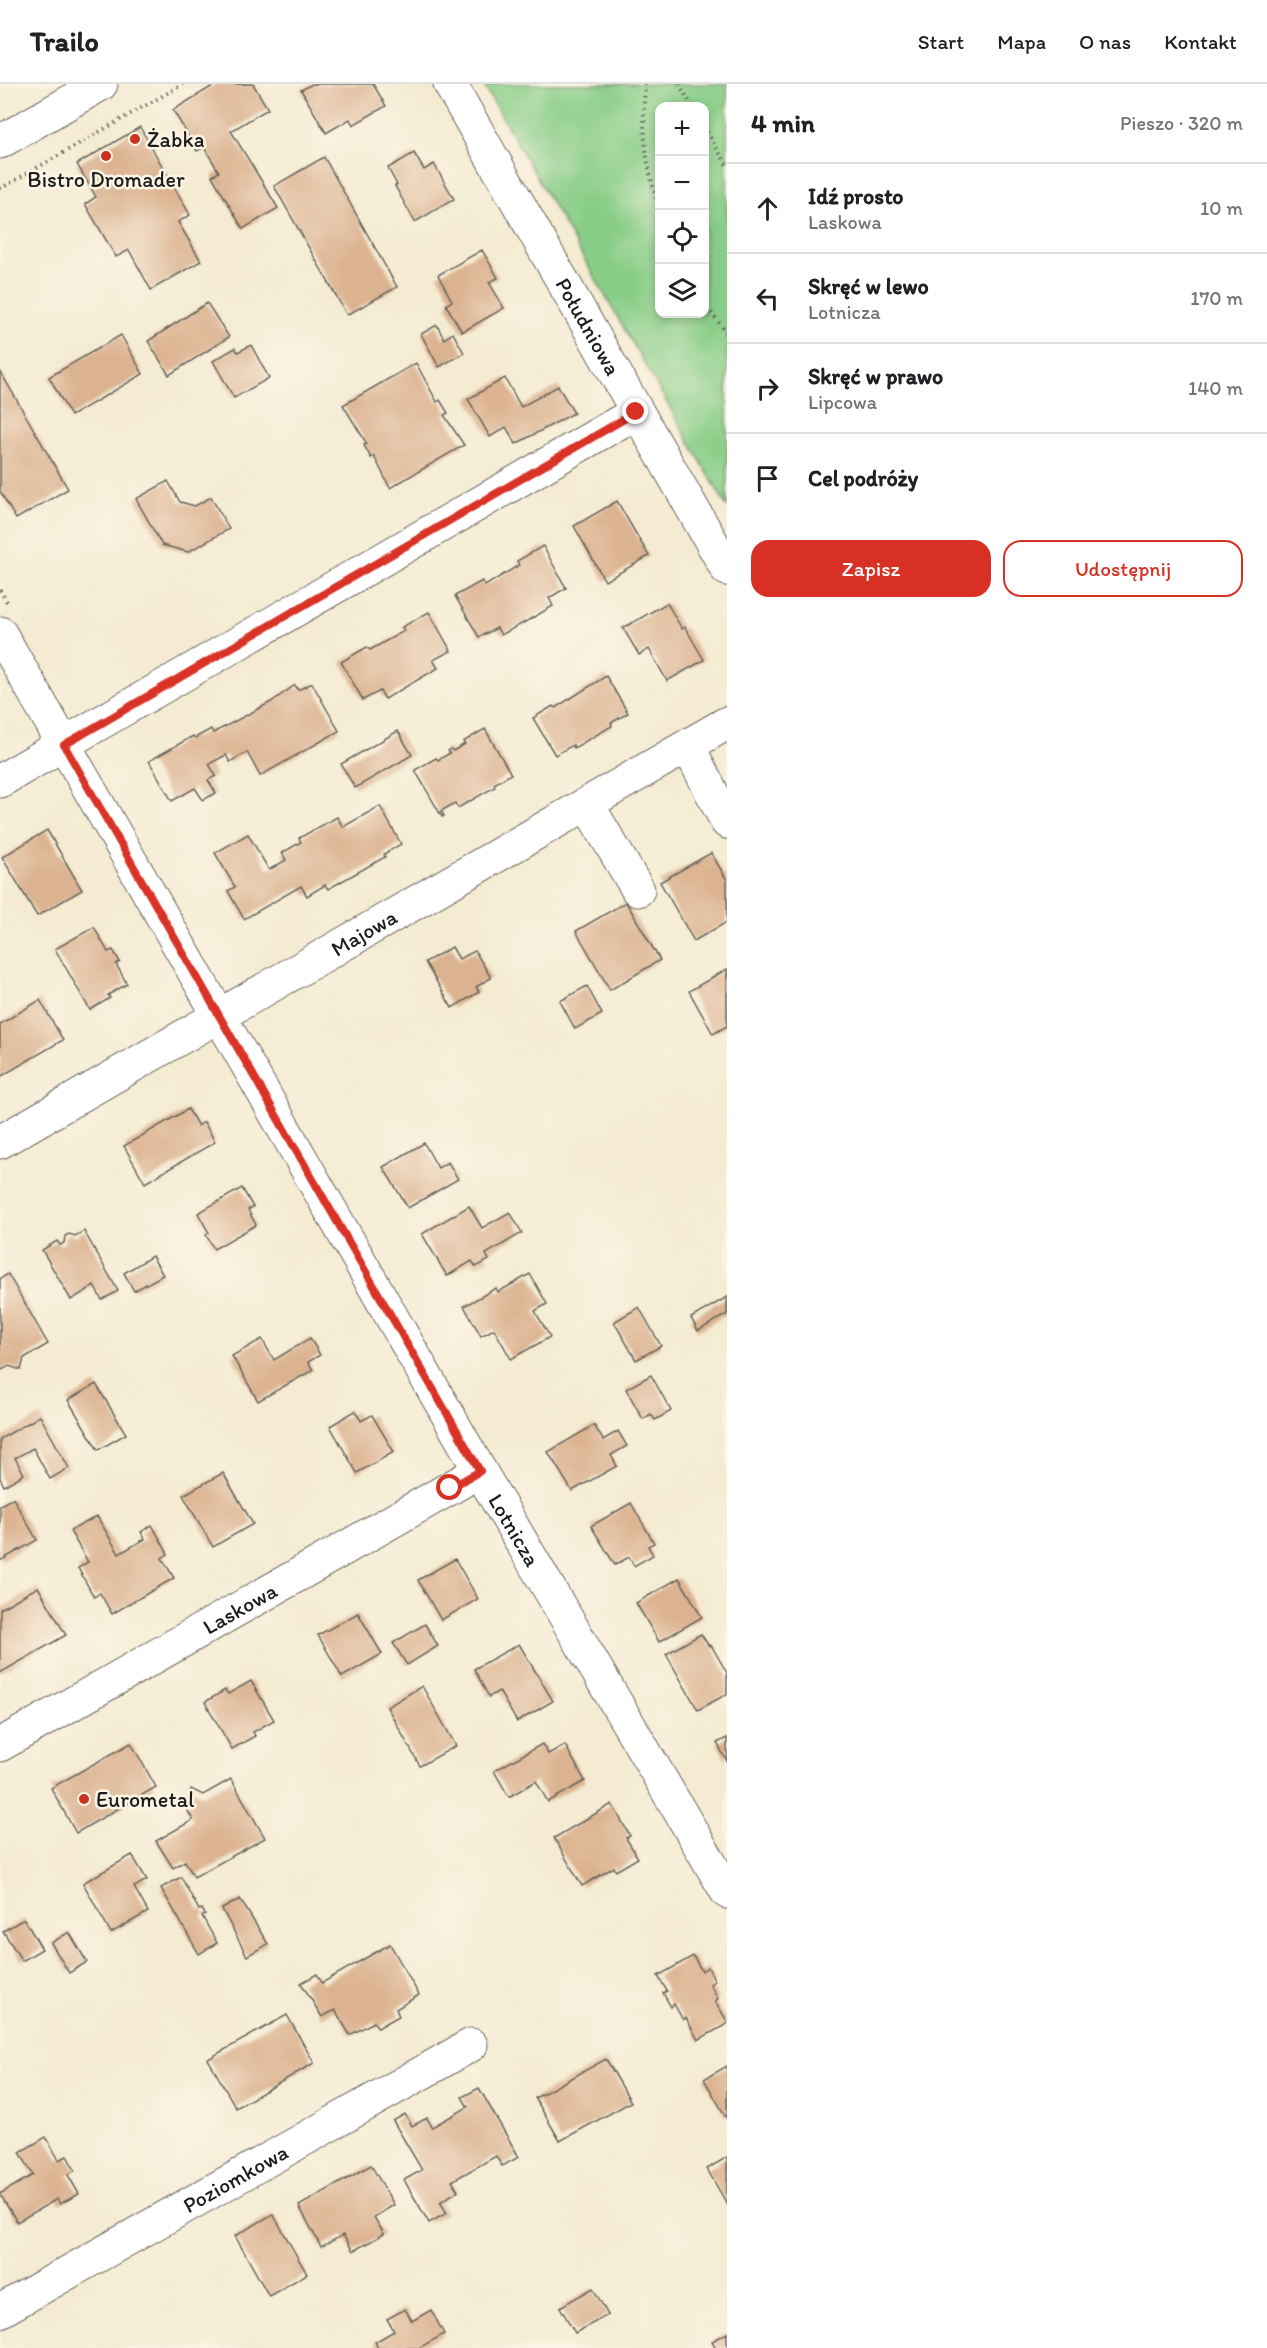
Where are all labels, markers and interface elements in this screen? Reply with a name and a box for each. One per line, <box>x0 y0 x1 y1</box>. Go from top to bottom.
text: Trailo <box>30 24 99 58</box>
text: Start <box>918 29 964 54</box>
text: Mapa <box>997 29 1046 54</box>
text: O nas <box>1079 29 1131 54</box>
text: Kontakt <box>1164 29 1237 54</box>
map controls <box>655 102 709 318</box>
button: + <box>655 102 709 156</box>
text: 4 min <box>751 107 815 139</box>
text: Pieszo · 320 m <box>1120 111 1243 135</box>
place label: Żabka <box>147 126 205 153</box>
marker: Żabka <box>128 132 142 146</box>
marker: Bistro Dromader <box>99 149 113 163</box>
button: − <box>655 156 709 210</box>
place label: Bistro Dromader <box>27 166 185 193</box>
text: Idź prosto <box>808 183 904 210</box>
icon: ahead <box>751 192 784 225</box>
text: 10 m <box>1200 196 1243 220</box>
button: locate <box>655 210 709 264</box>
text: Laskowa <box>808 210 882 234</box>
button: layers <box>655 264 709 318</box>
street label: Południowa <box>550 273 627 380</box>
text: Skręć w lewo <box>808 273 929 300</box>
icon: left <box>751 282 784 315</box>
text: 170 m <box>1190 286 1243 310</box>
text: Lotnicza <box>808 300 881 324</box>
text: Skręć w prawo <box>808 363 943 390</box>
icon: right <box>751 372 784 405</box>
text: 140 m <box>1188 376 1243 400</box>
text: Lipcowa <box>808 390 877 414</box>
route end <box>622 398 648 424</box>
icon: arrive <box>751 462 784 495</box>
text: Cel podróży <box>808 465 918 492</box>
button: Zapisz <box>751 540 991 597</box>
button: Udostępnij <box>1003 540 1243 597</box>
street label: Majowa <box>326 902 402 962</box>
route start <box>436 1474 462 1500</box>
street label: Lotnicza <box>483 1489 547 1572</box>
street label: Laskowa <box>198 1576 282 1640</box>
place label: Eurometal <box>96 1786 194 1813</box>
marker: Eurometal <box>77 1792 91 1806</box>
street label: Poziomkowa <box>178 2138 292 2219</box>

